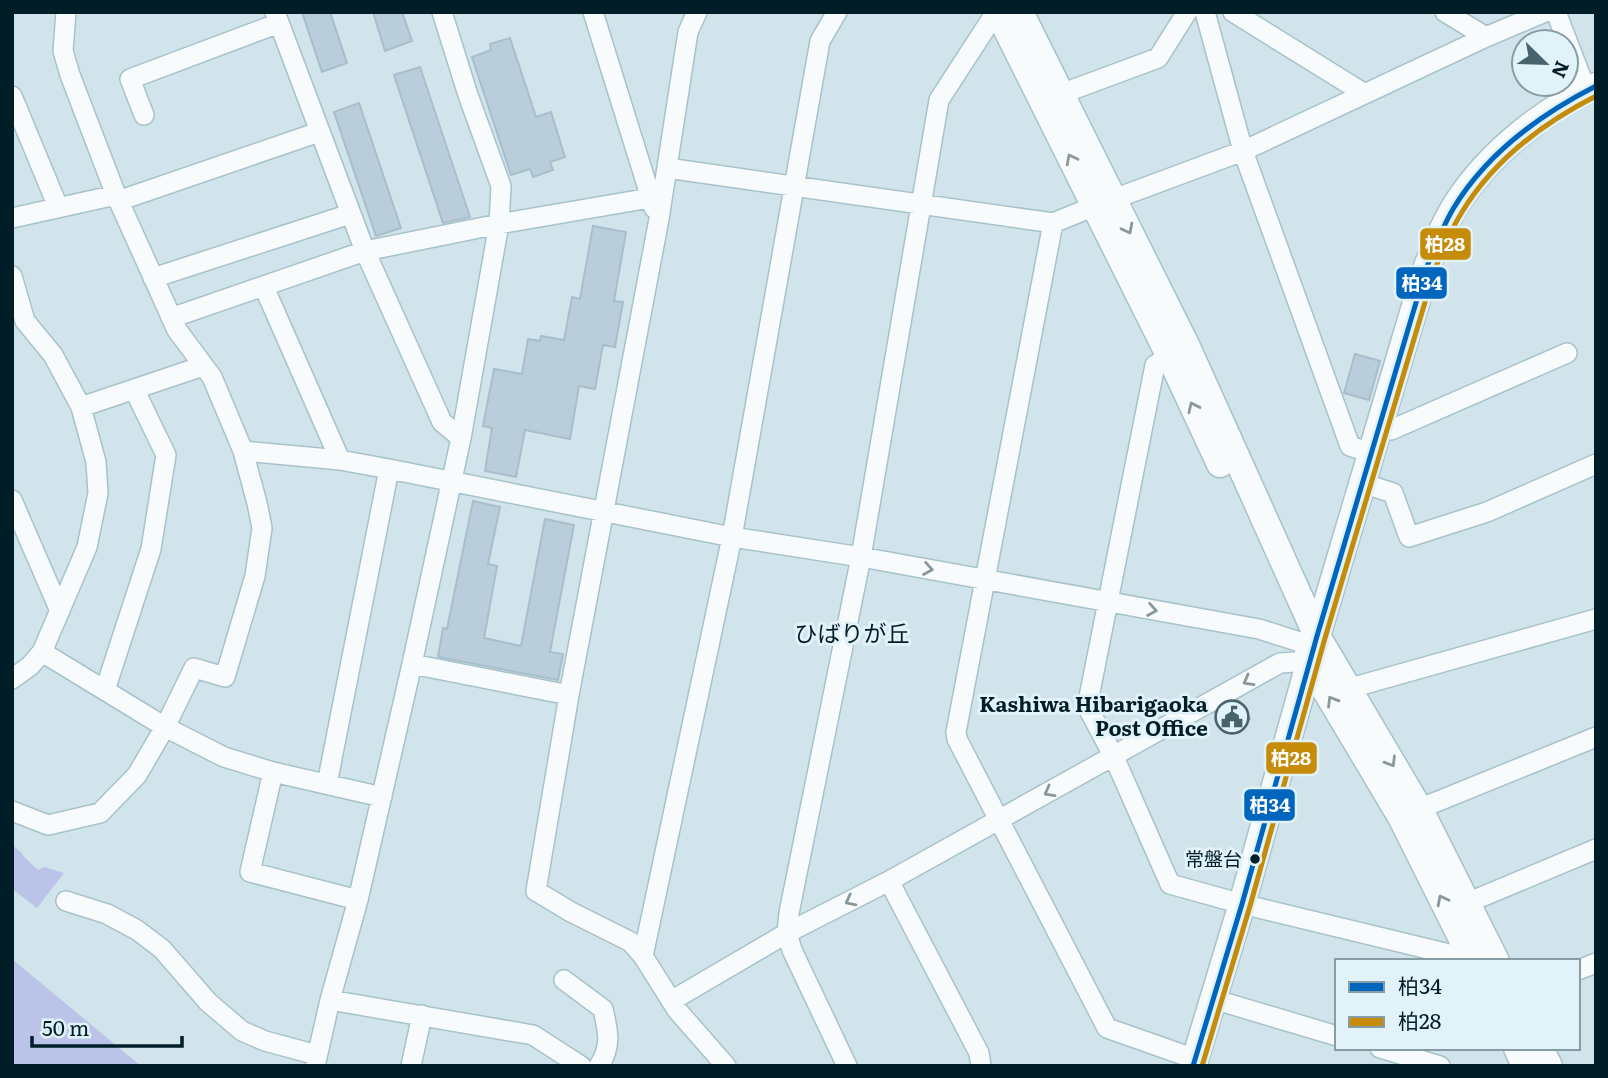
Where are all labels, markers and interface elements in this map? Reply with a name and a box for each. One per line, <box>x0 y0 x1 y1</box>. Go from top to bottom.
north arrow <box>1510 28 1580 98</box>
text: N <box>1546 57 1578 83</box>
one-way arrow <box>1065 154 1079 166</box>
one-way arrow <box>1119 222 1133 234</box>
line badge: 柏28 <box>1419 227 1472 261</box>
text: 柏28 <box>1425 229 1465 257</box>
line badge: 柏34 <box>1395 266 1448 300</box>
text: 柏34 <box>1401 268 1443 296</box>
one-way arrow <box>1188 401 1202 414</box>
one-way arrow <box>922 561 934 576</box>
one-way arrow <box>1146 602 1158 617</box>
district label: ひばりが丘 <box>795 615 910 649</box>
one-way arrow <box>1242 673 1255 686</box>
place label: Kashiwa Hibarigaoka Post Office <box>979 687 1209 742</box>
one-way arrow <box>1327 696 1340 709</box>
public building icon: Kashiwa Hibarigaoka Post Office <box>1213 698 1251 736</box>
line badge: 柏28 <box>1265 741 1318 775</box>
text: 柏28 <box>1271 743 1311 771</box>
one-way arrow <box>1383 754 1396 767</box>
one-way arrow <box>1044 784 1057 798</box>
line badge: 柏34 <box>1243 788 1296 822</box>
text: 柏34 <box>1249 790 1291 818</box>
place label: 常盤台 <box>1185 844 1242 872</box>
marker: 常盤台 <box>1248 852 1262 866</box>
one-way arrow <box>844 893 857 907</box>
one-way arrow <box>1437 895 1451 907</box>
legend <box>1335 959 1580 1050</box>
text: 柏34 <box>1398 969 1442 1000</box>
scale bar <box>32 1004 182 1048</box>
text: 柏28 <box>1398 1004 1441 1035</box>
text: 50 m <box>42 1011 89 1042</box>

